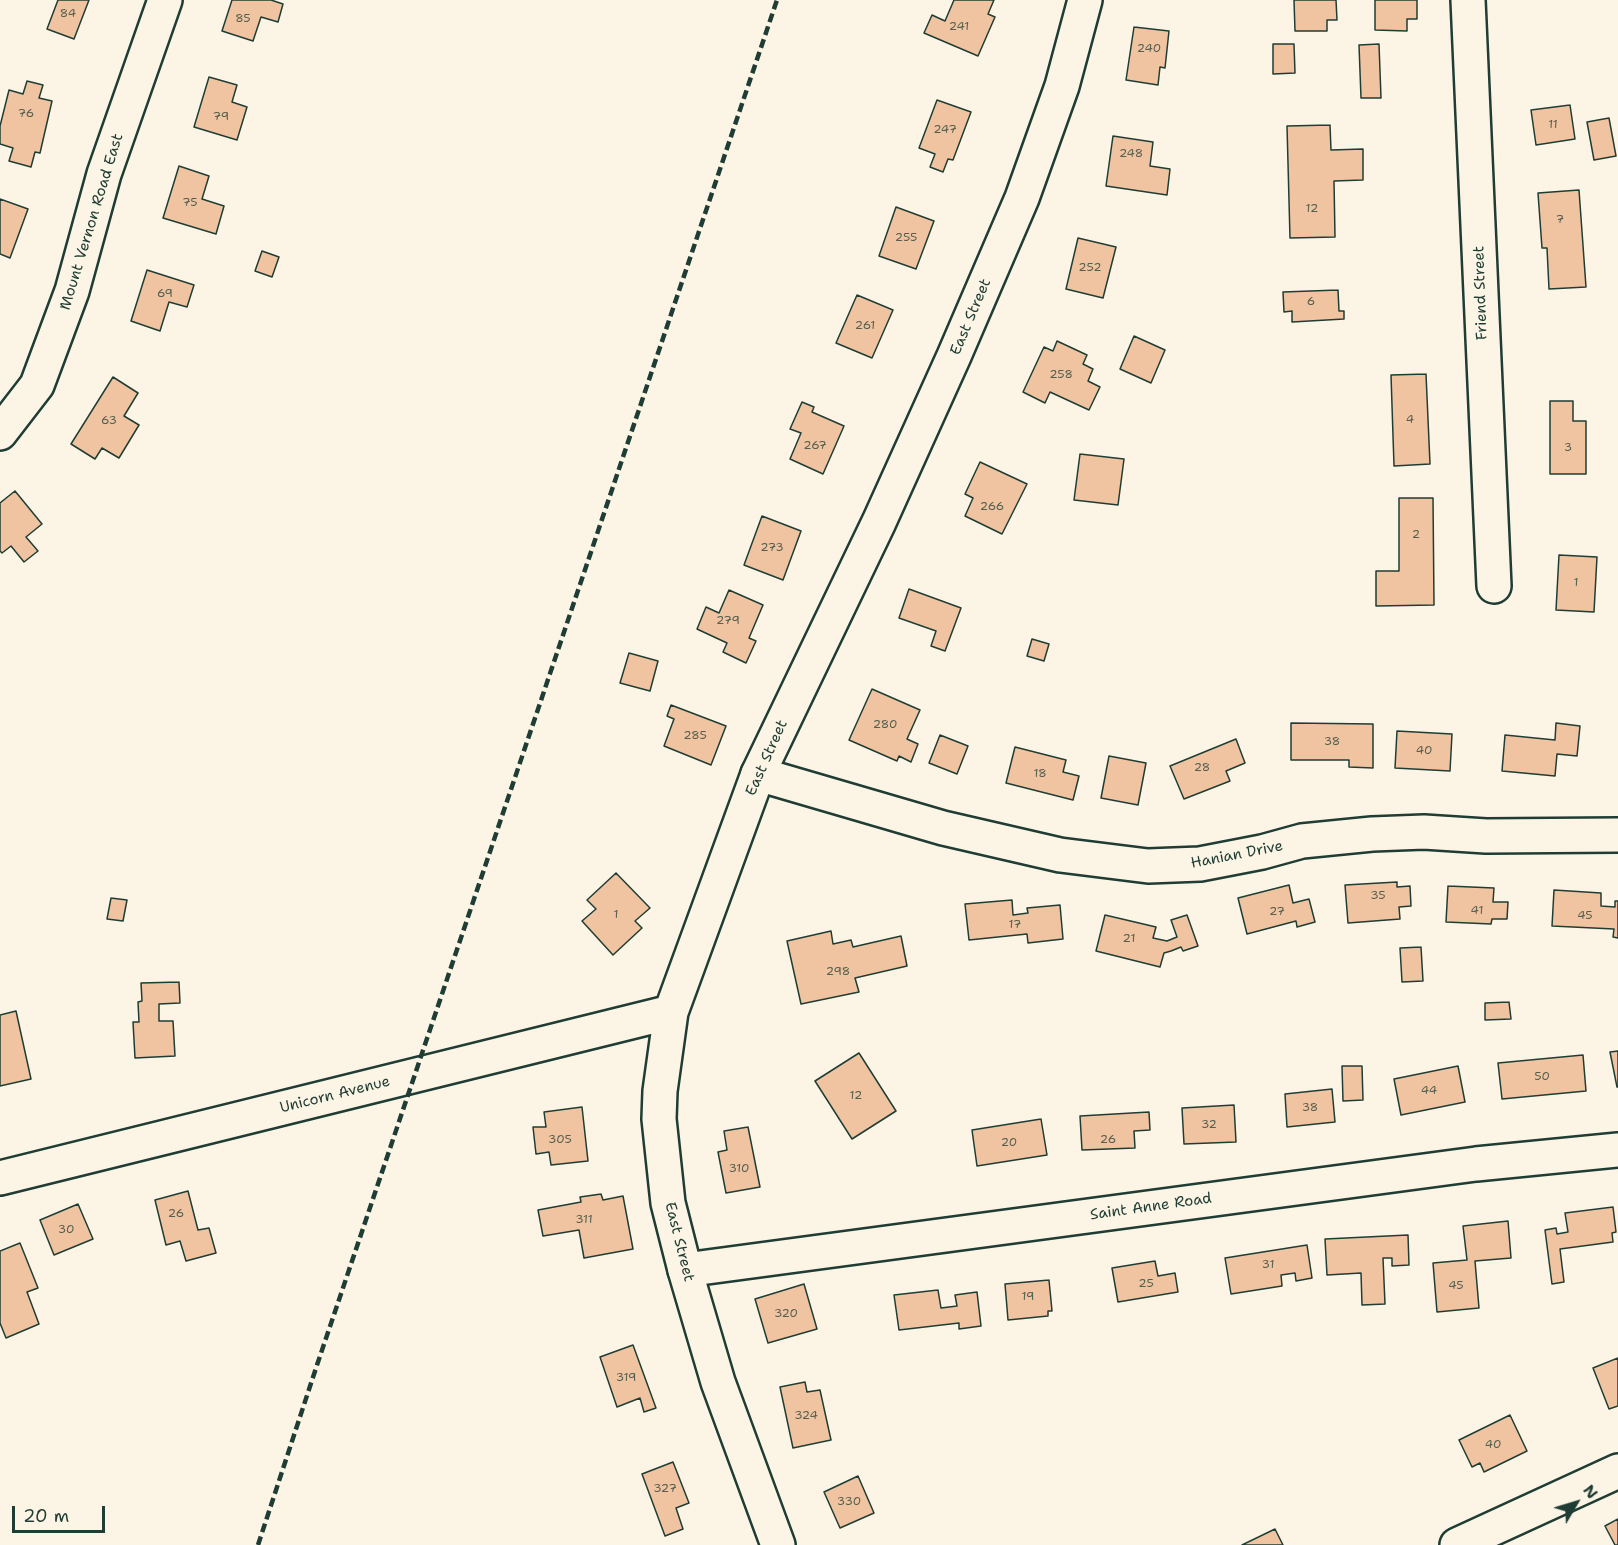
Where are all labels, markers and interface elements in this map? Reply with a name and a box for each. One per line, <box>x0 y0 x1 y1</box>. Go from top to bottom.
house number: 84 <box>60 7 76 21</box>
house number: 85 <box>235 12 251 26</box>
house number: 241 <box>949 20 969 34</box>
house number: 240 <box>1137 42 1161 56</box>
house number: 76 <box>18 107 34 121</box>
house number: 79 <box>213 110 229 124</box>
house number: 11 <box>1548 118 1558 132</box>
house number: 247 <box>933 123 957 137</box>
street label: Mount Vernon Road East <box>57 132 127 312</box>
house number: 248 <box>1119 147 1143 161</box>
house number: 75 <box>182 196 198 210</box>
house number: 12 <box>1306 202 1318 216</box>
house number: 7 <box>1556 213 1564 227</box>
house number: 255 <box>895 231 917 245</box>
street label: Friend Street <box>1470 245 1492 341</box>
house number: 252 <box>1078 261 1102 275</box>
street label: East Street <box>947 276 995 358</box>
house number: 69 <box>157 287 173 301</box>
house number: 6 <box>1307 295 1315 309</box>
house number: 261 <box>855 319 875 333</box>
house number: 258 <box>1049 368 1073 382</box>
house number: 4 <box>1406 413 1414 427</box>
house number: 63 <box>101 414 117 428</box>
house number: 267 <box>803 439 827 453</box>
house number: 3 <box>1564 441 1572 455</box>
house number: 266 <box>980 500 1004 514</box>
house number: 2 <box>1412 528 1420 542</box>
house number: 273 <box>760 541 784 555</box>
house number: 1 <box>1573 576 1579 590</box>
house number: 279 <box>716 614 740 628</box>
street label: East Street <box>742 717 792 799</box>
house number: 280 <box>873 718 897 732</box>
house number: 285 <box>683 729 707 743</box>
house number: 38 <box>1324 735 1340 749</box>
house number: 40 <box>1416 744 1432 758</box>
house number: 28 <box>1194 761 1210 775</box>
house number: 18 <box>1033 767 1047 781</box>
street label: Hanian Drive <box>1189 837 1285 873</box>
house number: 35 <box>1370 889 1386 903</box>
house number: 41 <box>1471 904 1483 918</box>
house number: 27 <box>1269 905 1285 919</box>
house number: 1 <box>613 908 619 922</box>
house number: 45 <box>1577 909 1593 923</box>
house number: 17 <box>1009 918 1021 932</box>
house number: 21 <box>1123 932 1135 946</box>
house number: 298 <box>826 965 850 979</box>
house number: 50 <box>1534 1070 1550 1084</box>
street label: Unicorn Avenue <box>278 1073 392 1117</box>
house number: 44 <box>1421 1084 1437 1098</box>
house number: 12 <box>850 1089 862 1103</box>
house number: 38 <box>1302 1101 1318 1115</box>
house number: 32 <box>1201 1118 1217 1132</box>
house number: 305 <box>548 1133 572 1147</box>
house number: 26 <box>1100 1133 1116 1147</box>
house number: 20 <box>1001 1136 1017 1150</box>
house number: 310 <box>729 1162 749 1176</box>
street label: Saint Anne Road <box>1089 1190 1213 1224</box>
street label: East Street <box>660 1200 698 1284</box>
house number: 26 <box>168 1207 184 1221</box>
house number: 311 <box>575 1213 593 1227</box>
house number: 30 <box>58 1223 74 1237</box>
house number: 31 <box>1262 1258 1274 1272</box>
house number: 25 <box>1138 1277 1154 1291</box>
house number: 45 <box>1448 1279 1464 1293</box>
house number: 19 <box>1022 1290 1034 1304</box>
house number: 320 <box>774 1307 798 1321</box>
house number: 319 <box>616 1371 636 1385</box>
house number: 324 <box>794 1409 818 1423</box>
house number: 40 <box>1485 1438 1501 1452</box>
north arrow <box>1546 1473 1606 1533</box>
text: N <box>1578 1480 1603 1503</box>
house number: 327 <box>653 1482 677 1496</box>
scale bar <box>15 1494 108 1532</box>
house number: 330 <box>837 1495 861 1509</box>
text: 20 m <box>23 1504 69 1528</box>

